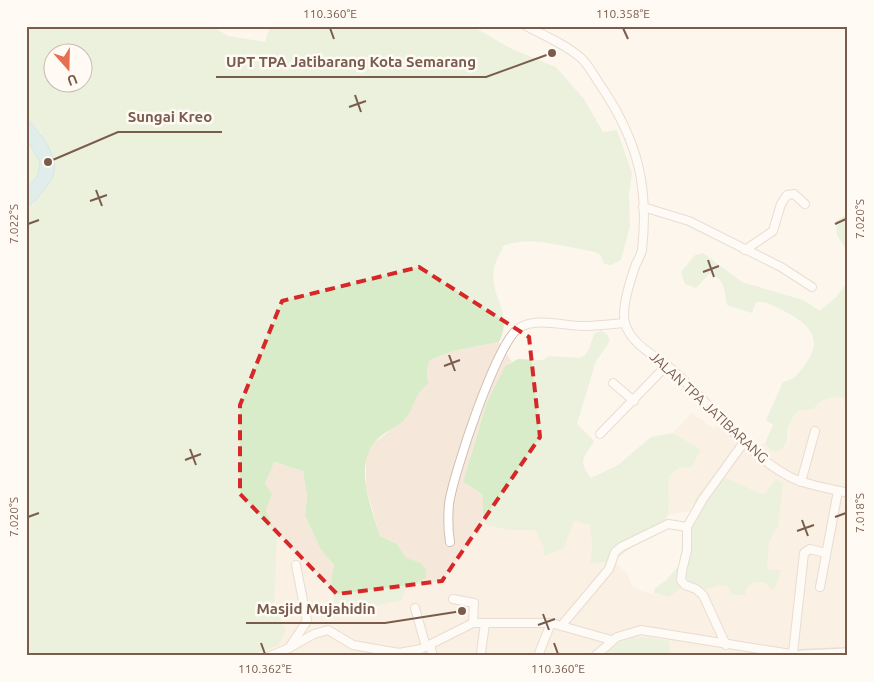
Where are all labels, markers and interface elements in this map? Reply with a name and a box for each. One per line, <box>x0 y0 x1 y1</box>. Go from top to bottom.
text: 110.360°E <box>303 7 357 20</box>
text: 110.358°E <box>596 7 650 20</box>
north arrow <box>42 42 92 92</box>
callout: UPT TPA Jatibarang Kota Semarang <box>216 47 486 77</box>
text: UPT TPA Jatibarang Kota Semarang <box>226 53 476 70</box>
text: U <box>65 71 80 89</box>
callout: Sungai Kreo <box>118 102 222 132</box>
text: Sungai Kreo <box>128 108 212 125</box>
text: 7.020°S <box>853 199 866 239</box>
text: 7.022°S <box>7 204 20 244</box>
street label: JALAN TPA JATIBARANG <box>647 348 771 466</box>
text: 7.018°S <box>853 493 866 533</box>
text: 7.020°S <box>7 497 20 537</box>
callout: Masjid Mujahidin <box>246 593 385 623</box>
text: Masjid Mujahidin <box>256 600 376 617</box>
text: 110.362°E <box>238 662 292 675</box>
text: 110.360°E <box>531 662 585 675</box>

